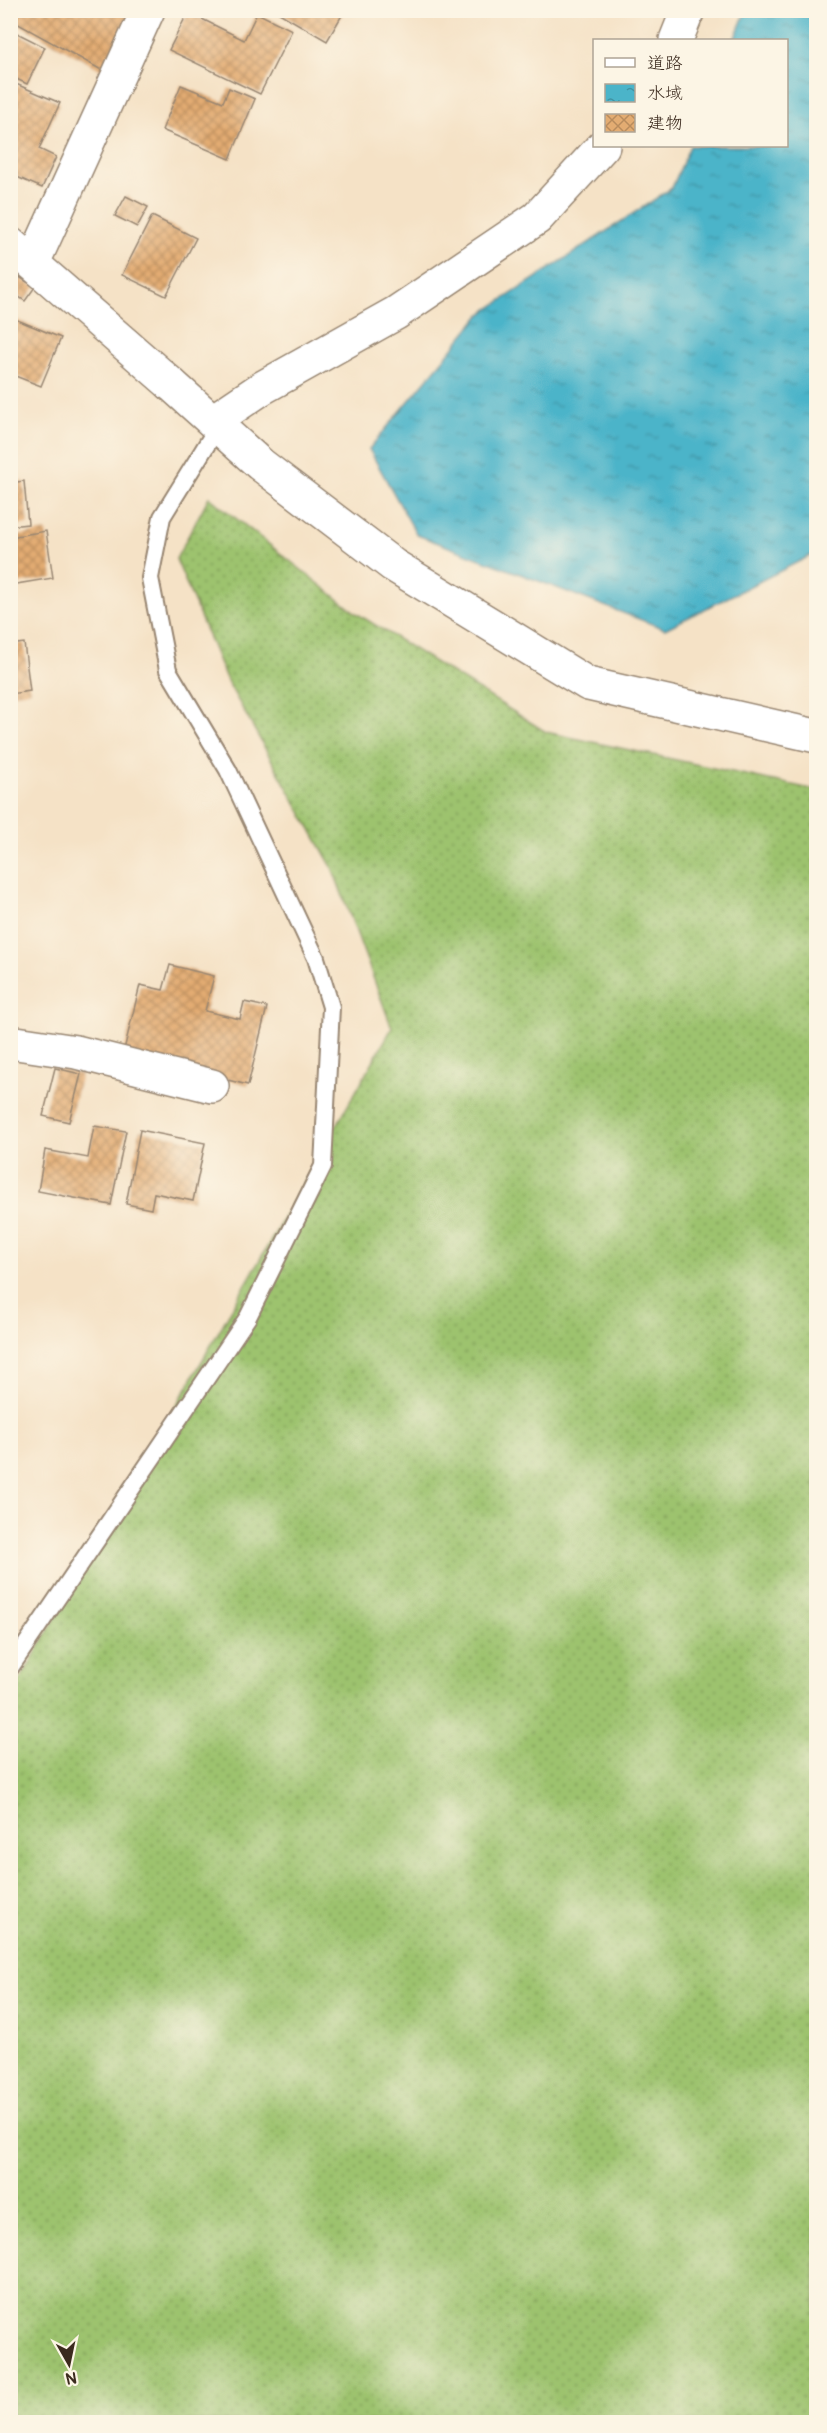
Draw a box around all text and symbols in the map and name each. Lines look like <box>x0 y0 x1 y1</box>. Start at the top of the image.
legend <box>593 39 788 147</box>
text: 道路 <box>647 52 683 75</box>
text: 水域 <box>647 82 683 105</box>
text: 建物 <box>647 112 683 135</box>
north arrow <box>39 2334 99 2394</box>
text: N <box>64 2367 78 2389</box>

